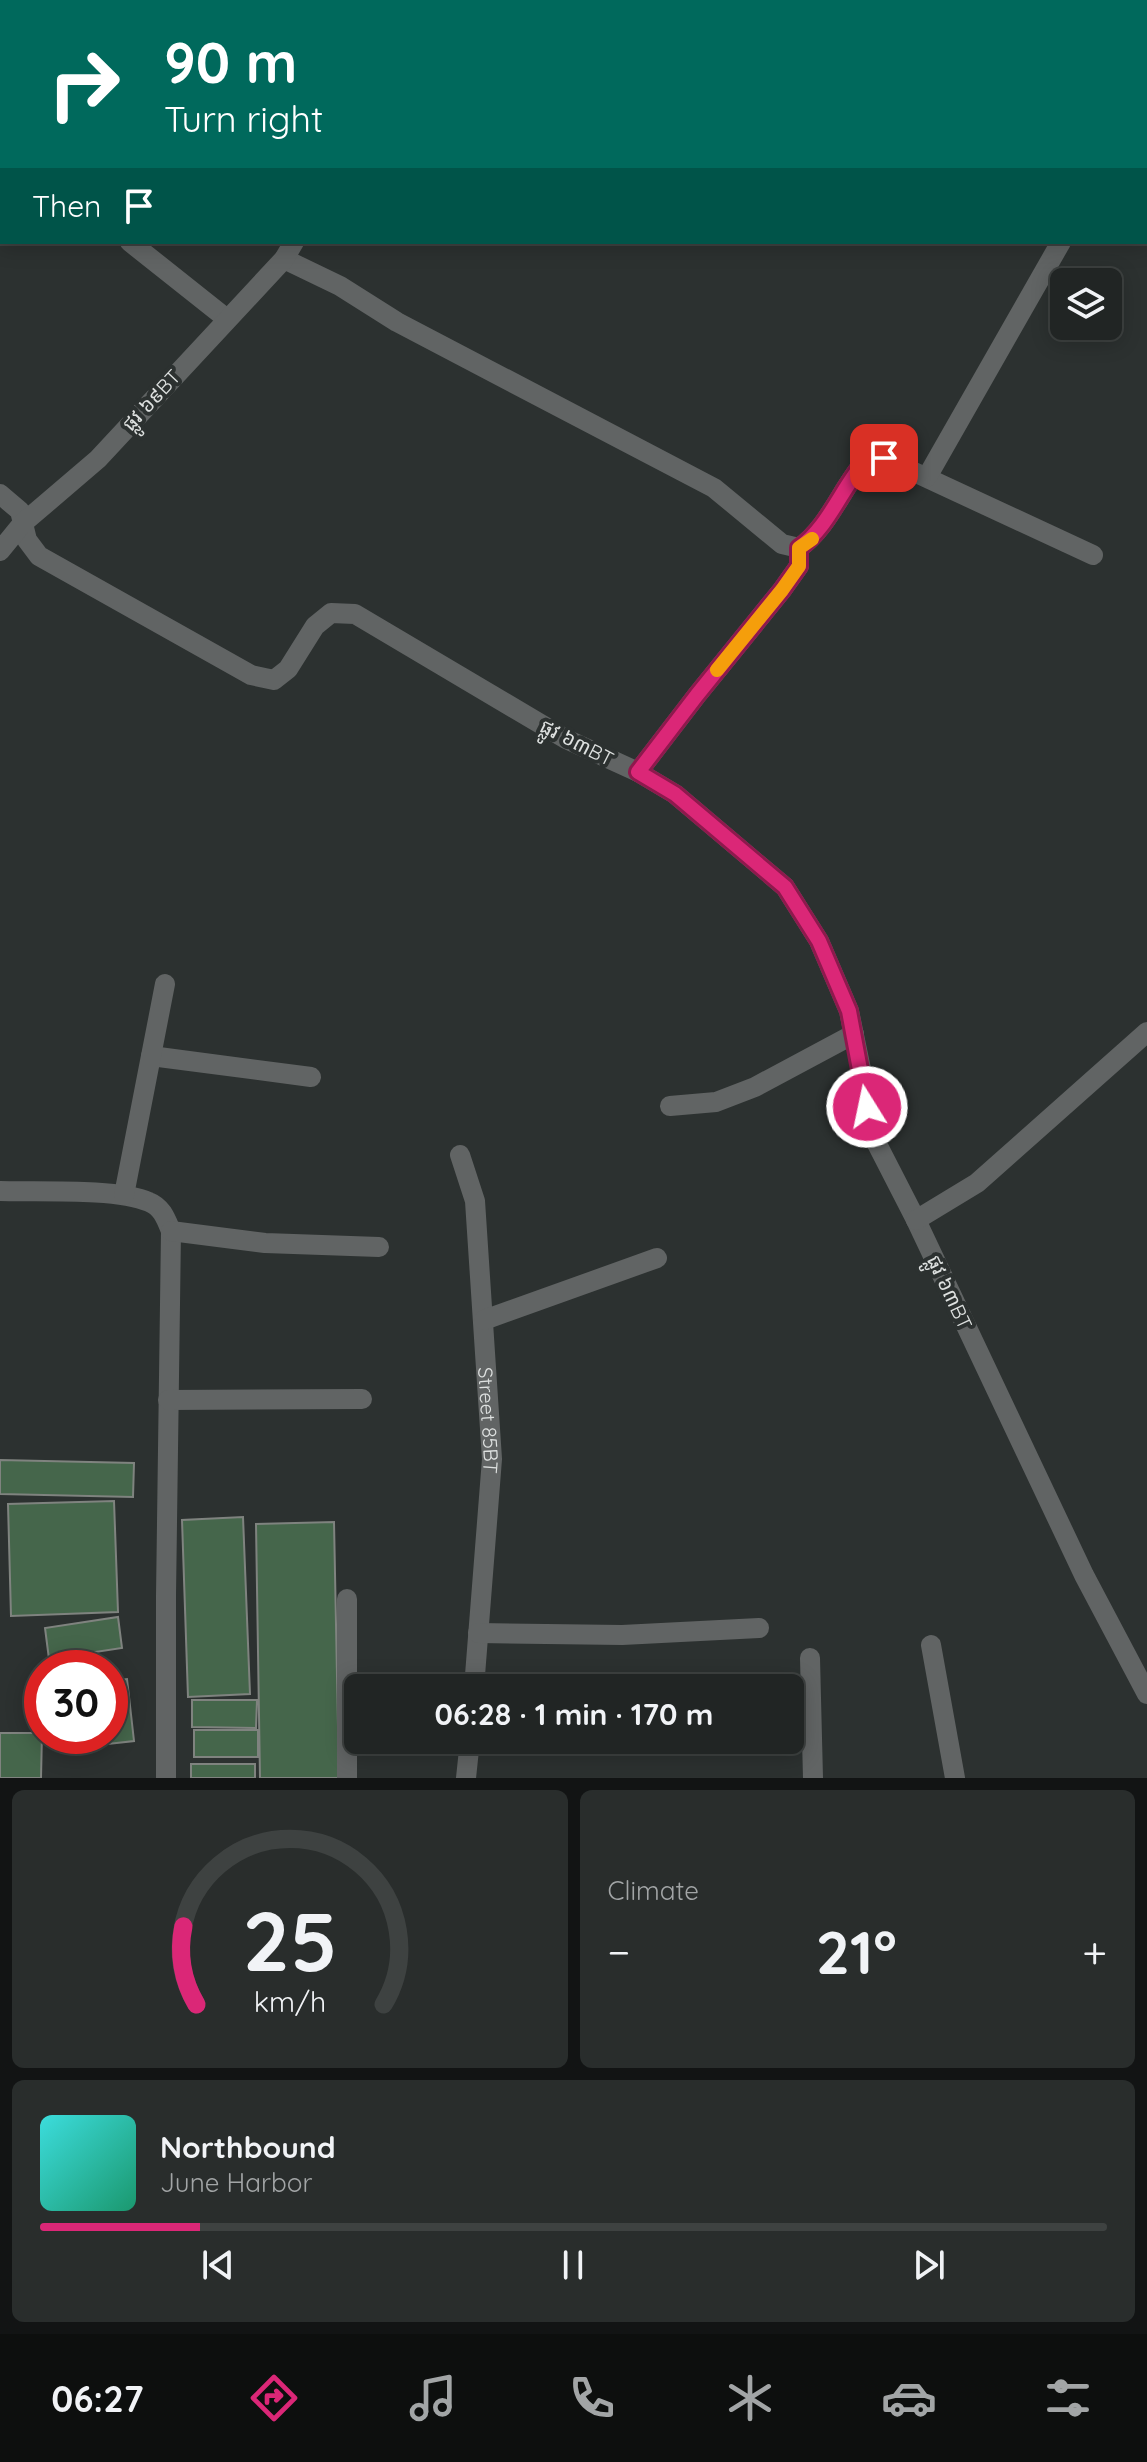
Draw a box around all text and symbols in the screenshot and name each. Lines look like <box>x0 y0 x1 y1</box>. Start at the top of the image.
text: 90 m <box>164 27 298 97</box>
icon: right <box>32 32 136 136</box>
text: Turn right <box>164 96 323 141</box>
icon: arrive <box>117 184 161 228</box>
text: Then <box>32 187 101 225</box>
map controls <box>1050 268 1122 340</box>
button: layers <box>1050 268 1122 340</box>
street label: ផ្លូវ ៦៩BT <box>116 364 191 441</box>
pin <box>850 424 918 492</box>
icon: arrive <box>862 436 906 480</box>
street label: ផ្លូវ ៦៣BT <box>533 713 618 777</box>
position arrow <box>825 1065 909 1149</box>
street label: ផ្លូវ ៦៣BT <box>916 1251 978 1336</box>
street label: Street 85BT <box>473 1366 505 1474</box>
speed limit sign: 30 <box>24 1650 128 1754</box>
text: 06:28 · 1 min · 170 m <box>435 1695 713 1733</box>
text: Climate <box>608 1874 699 1907</box>
text: 25 <box>242 1888 337 1992</box>
text: 21° <box>816 1914 897 1989</box>
text: − <box>608 1924 630 1979</box>
text: + <box>1082 1924 1107 1979</box>
text: km/h <box>253 1983 326 2019</box>
text: Northbound <box>160 2128 336 2166</box>
text: June Harbor <box>160 2166 312 2199</box>
icon: previous <box>196 2243 240 2287</box>
icon: pause <box>551 2243 595 2287</box>
icon: next <box>907 2243 951 2287</box>
icon: directions <box>246 2370 302 2426</box>
icon: music <box>405 2370 461 2426</box>
icon: phone <box>564 2370 620 2426</box>
icon: climate <box>722 2370 778 2426</box>
icon: car <box>881 2370 937 2426</box>
icon: filters <box>1040 2370 1096 2426</box>
text: 06:27 <box>51 2376 143 2421</box>

